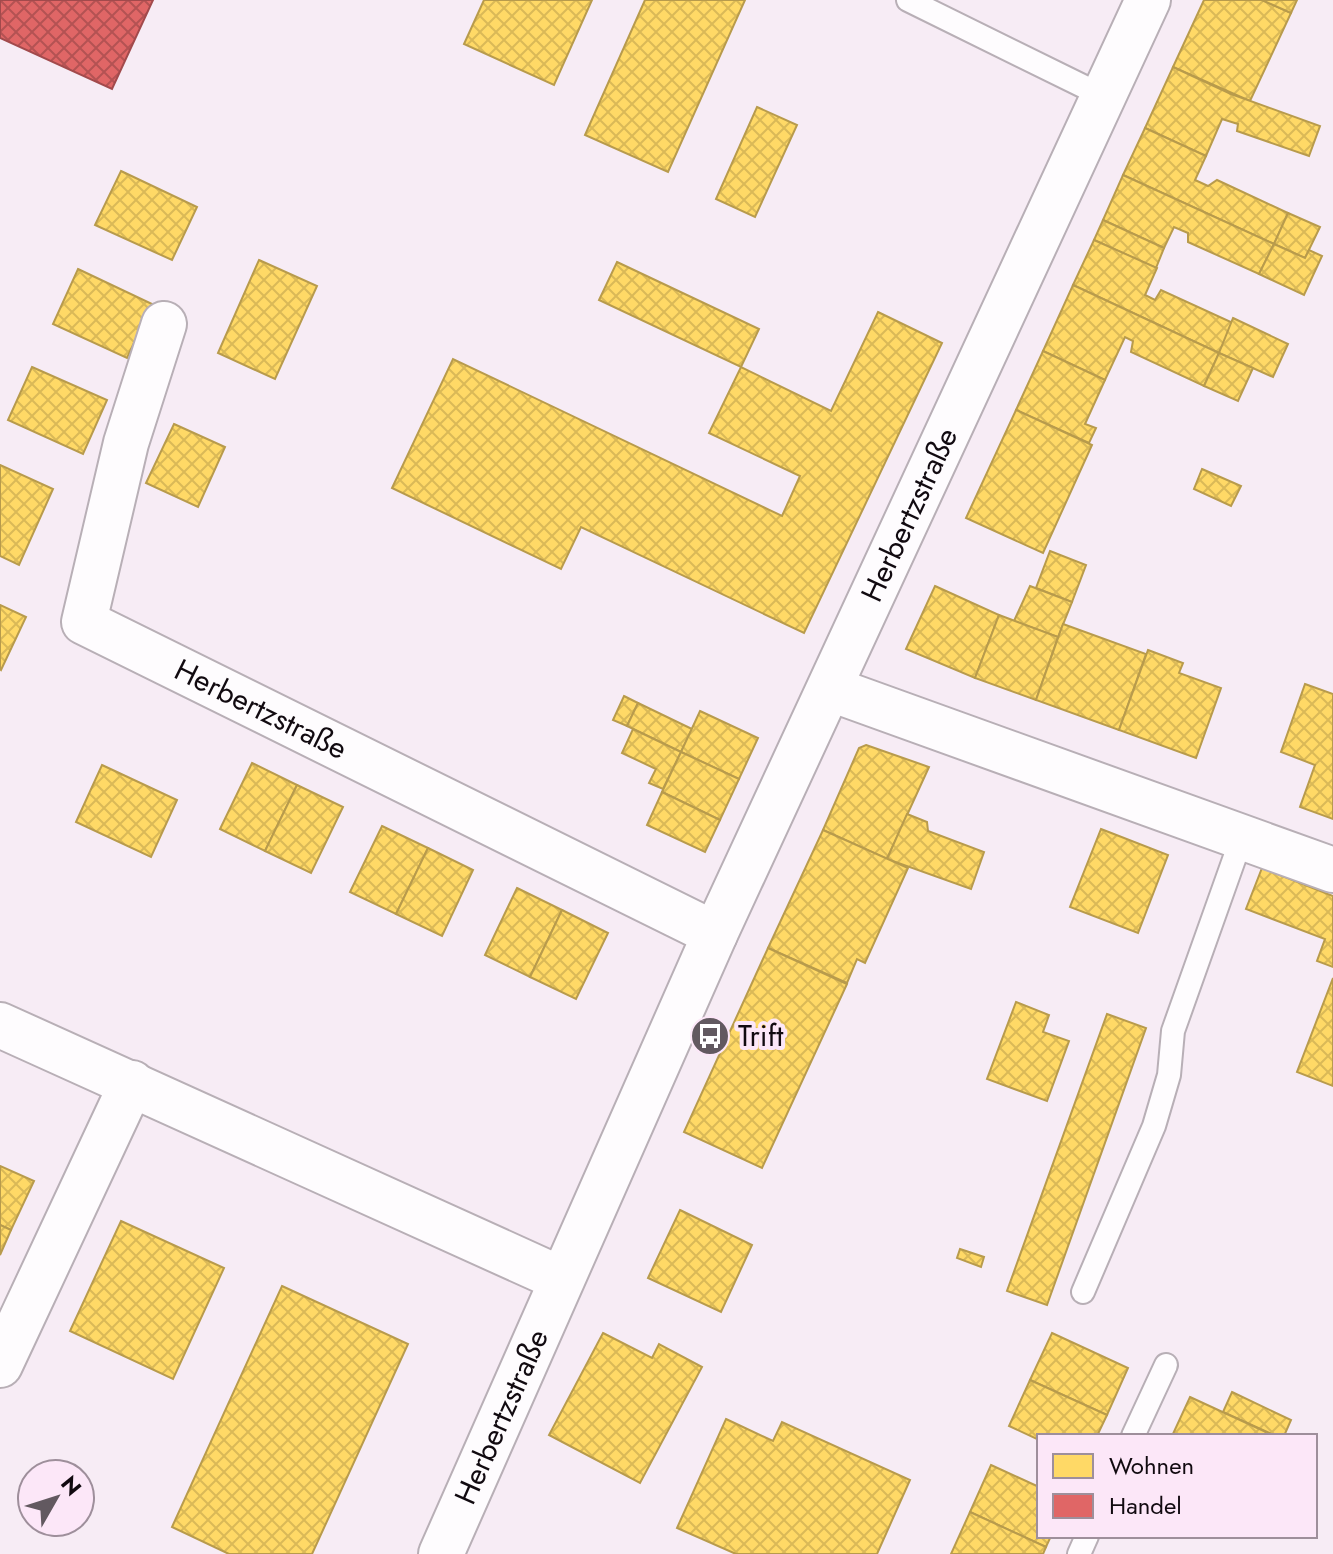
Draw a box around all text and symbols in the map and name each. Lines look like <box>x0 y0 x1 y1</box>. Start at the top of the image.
street label: Herbertzstraße <box>850 420 968 609</box>
street label: Herbertzstraße <box>167 648 355 770</box>
place label: Trift <box>738 1014 784 1057</box>
bus stop icon: Trift <box>689 1015 731 1057</box>
street label: Herbertzstraße <box>444 1322 559 1511</box>
legend <box>1037 1434 1317 1538</box>
text: Wohnen <box>1109 1448 1194 1483</box>
north arrow <box>16 1458 96 1538</box>
text: N <box>54 1469 89 1502</box>
text: Handel <box>1109 1488 1182 1523</box>

